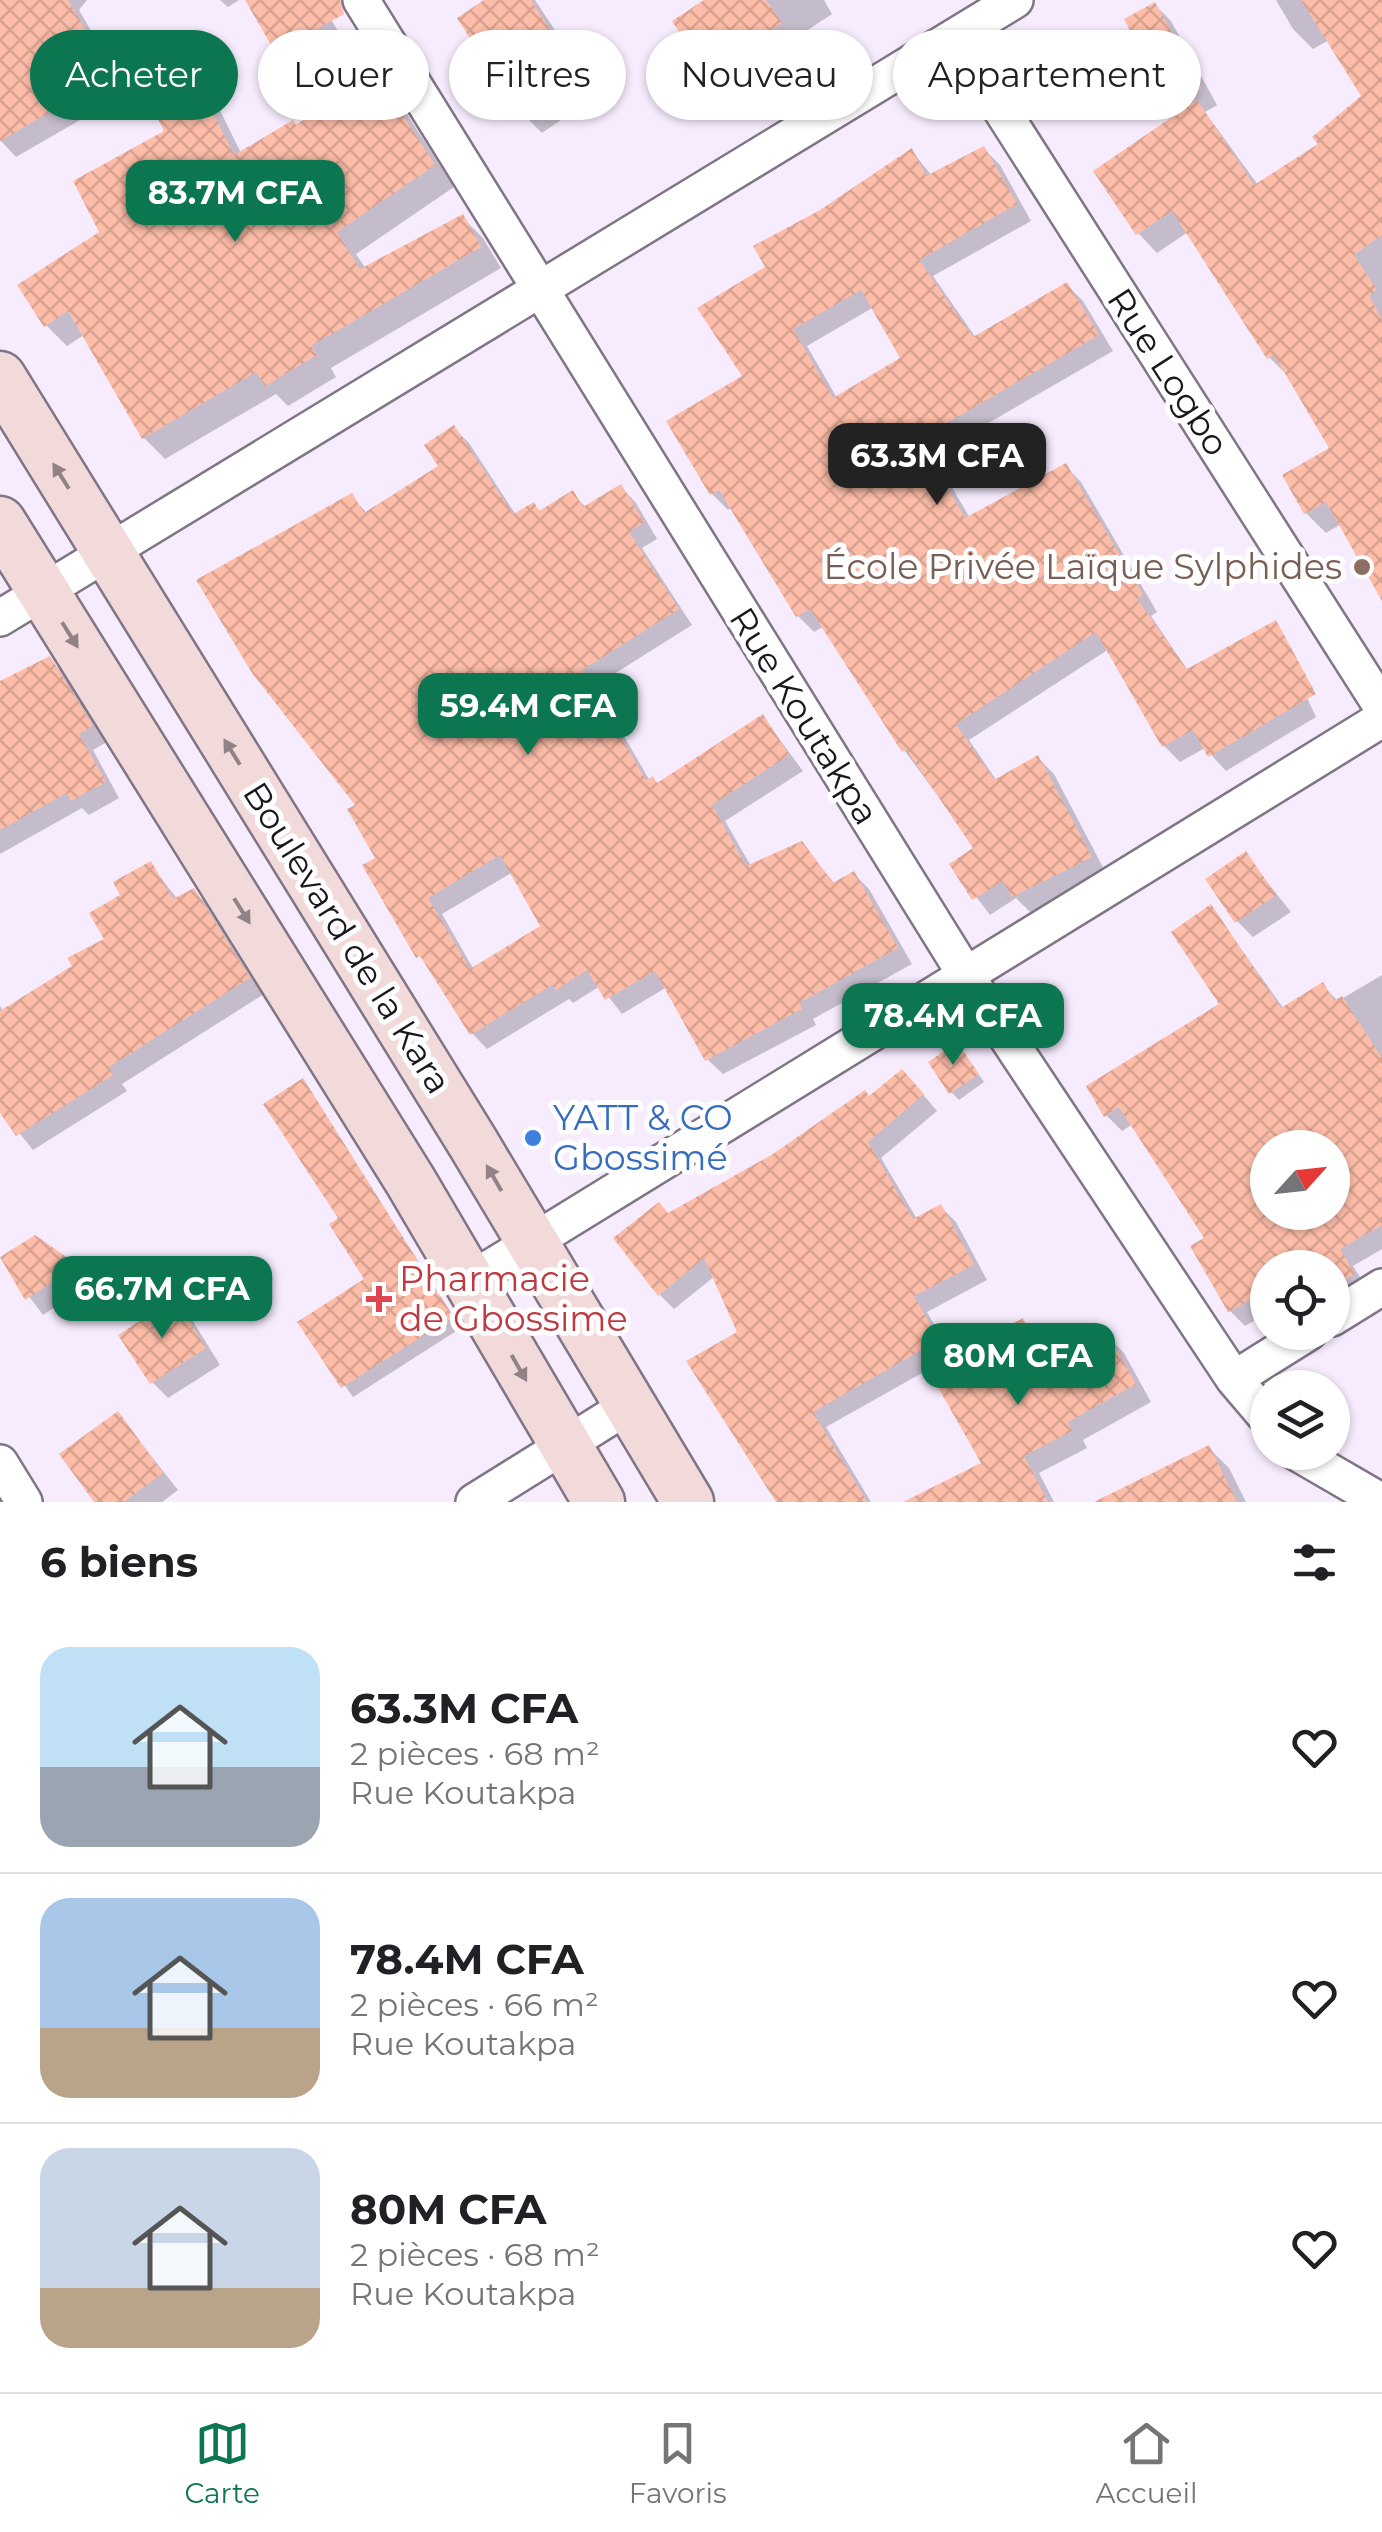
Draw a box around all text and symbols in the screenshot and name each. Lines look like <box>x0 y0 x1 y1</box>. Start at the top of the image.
chip: Acheter <box>30 30 238 120</box>
chip: Louer <box>258 30 429 120</box>
chip: Filtres <box>449 30 626 120</box>
chip: Nouveau <box>646 30 873 120</box>
chip: Appartement <box>893 30 1201 120</box>
pin: 83.7M CFA <box>121 160 349 245</box>
text: 83.7M CFA <box>148 173 322 212</box>
street label: Rue Logbo <box>1098 280 1238 464</box>
pin: 63.3M CFA <box>823 423 1051 508</box>
text: 63.3M CFA <box>850 436 1024 475</box>
one-way arrow <box>53 462 70 490</box>
place label: École Privée Laïque Sylphides <box>823 545 1342 588</box>
marker: École Privée Laïque Sylphides <box>1351 556 1373 578</box>
street label: Rue Koutakpa <box>721 599 888 832</box>
one-way arrow <box>60 621 78 649</box>
pin: 59.4M CFA <box>414 673 642 758</box>
text: 59.4M CFA <box>440 686 616 725</box>
one-way arrow <box>224 738 241 766</box>
street label: Boulevard de la Kara <box>234 774 461 1101</box>
one-way arrow <box>232 897 250 925</box>
pin: 78.4M CFA <box>839 983 1067 1068</box>
text: 78.4M CFA <box>864 996 1042 1035</box>
place label: YATT & CO Gbossimé <box>553 1096 733 1179</box>
marker: YATT & CO Gbossimé <box>522 1127 544 1149</box>
north arrow <box>1250 1130 1350 1230</box>
map controls <box>1250 1130 1350 1470</box>
one-way arrow <box>486 1164 503 1192</box>
button: locate <box>1250 1250 1350 1350</box>
pin: 66.7M CFA <box>48 1256 276 1341</box>
place label: Pharmacie de Gbossime <box>399 1257 628 1340</box>
text: 66.7M CFA <box>74 1269 250 1308</box>
marker: Pharmacie de Gbossime <box>368 1288 390 1310</box>
pin: 80M CFA <box>926 1323 1110 1408</box>
text: 80M CFA <box>943 1336 1093 1375</box>
one-way arrow <box>510 1354 527 1382</box>
button: layers <box>1250 1370 1350 1470</box>
icon: filters <box>1287 1535 1342 1590</box>
text: 6 biens <box>40 1536 198 1588</box>
text: 63.3M CFA <box>350 1682 578 1734</box>
icon: home <box>120 1687 240 1807</box>
icon: heart <box>1287 1720 1342 1775</box>
text: 2 pièces · 68 m² <box>350 1734 600 1773</box>
text: Rue Koutakpa <box>350 1773 577 1812</box>
text: 78.4M CFA <box>350 1933 584 1985</box>
icon: home <box>120 1938 240 2058</box>
icon: heart <box>1287 1971 1342 2026</box>
text: 2 pièces · 66 m² <box>350 1985 599 2024</box>
text: Rue Koutakpa <box>350 2024 577 2063</box>
text: 80M CFA <box>350 2183 546 2235</box>
icon: home <box>120 2188 240 2308</box>
icon: heart <box>1287 2221 1342 2276</box>
text: 2 pièces · 68 m² <box>350 2235 600 2274</box>
text: Rue Koutakpa <box>350 2274 577 2313</box>
tab: Carte <box>184 2416 260 2510</box>
tab: Favoris <box>629 2416 727 2510</box>
tab: Accueil <box>1096 2416 1198 2510</box>

